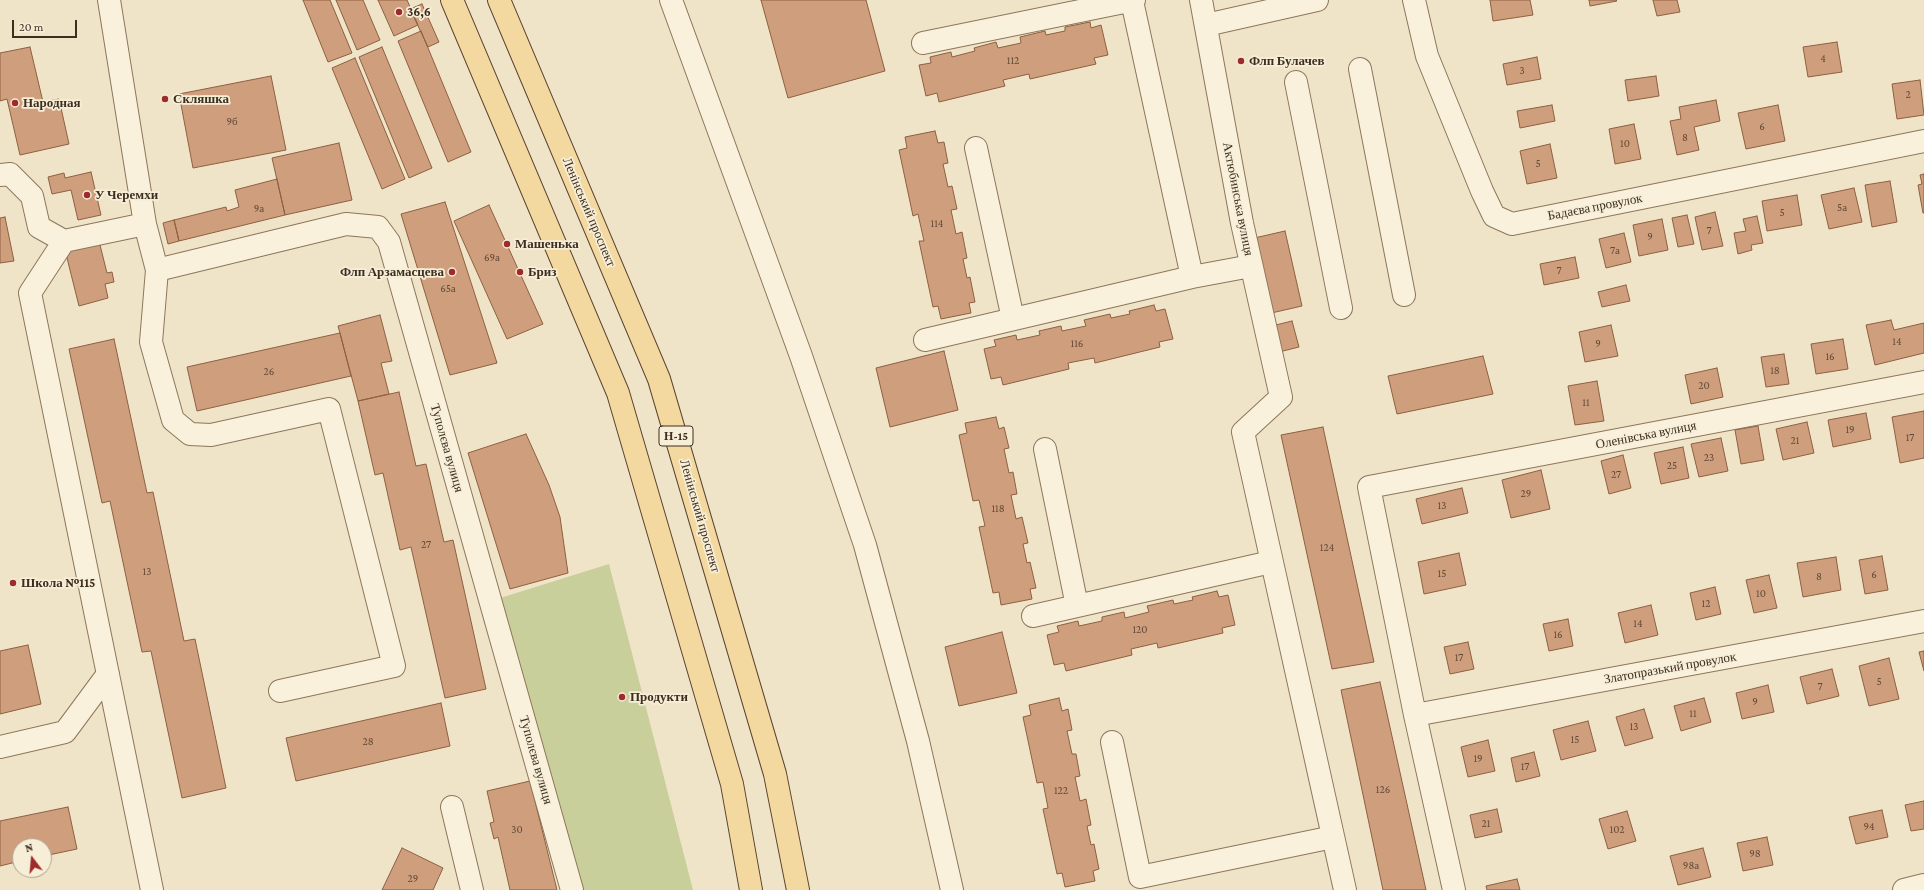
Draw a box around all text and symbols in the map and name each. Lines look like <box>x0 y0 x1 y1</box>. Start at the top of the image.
place label: 36,6 <box>407 4 431 20</box>
marker: 36,6 <box>394 7 404 17</box>
scale bar <box>14 12 79 38</box>
text: 20 m <box>19 20 43 34</box>
house number: 4 <box>1820 52 1826 66</box>
place label: Флп Булачев <box>1249 53 1325 69</box>
house number: 112 <box>1007 54 1019 68</box>
marker: Флп Булачев <box>1236 56 1246 66</box>
house number: 3 <box>1519 64 1525 78</box>
house number: 2 <box>1905 88 1911 102</box>
place label: Скляшка <box>173 91 229 107</box>
marker: Скляшка <box>160 94 170 104</box>
place label: Народная <box>23 95 81 111</box>
marker: Народная <box>10 98 20 108</box>
house number: 9б <box>226 115 238 129</box>
house number: 6 <box>1759 120 1765 134</box>
house number: 8 <box>1682 131 1688 145</box>
house number: 10 <box>1620 137 1630 151</box>
street label: Актюбинська вулиця <box>1219 141 1257 257</box>
street label: Ленінський проспект <box>559 155 619 269</box>
house number: 5 <box>1535 157 1541 171</box>
place label: У Черемхи <box>95 187 158 203</box>
marker: У Черемхи <box>82 190 92 200</box>
street label: Бадаєва провулок <box>1546 190 1644 224</box>
house number: 5а <box>1837 201 1847 215</box>
house number: 9а <box>254 202 264 216</box>
house number: 5 <box>1779 206 1785 220</box>
house number: 114 <box>931 217 943 231</box>
house number: 7 <box>1706 224 1712 238</box>
house number: 9 <box>1647 230 1653 244</box>
place label: Машенька <box>515 236 579 252</box>
marker: Машенька <box>502 239 512 249</box>
house number: 7а <box>1610 244 1620 258</box>
house number: 69а <box>484 251 500 265</box>
place label: Флп Арзамасцева <box>340 264 444 280</box>
place label: Бриз <box>528 264 557 280</box>
house number: 7 <box>1556 264 1562 278</box>
marker: Флп Арзамасцева <box>447 267 457 277</box>
marker: Бриз <box>515 267 525 277</box>
house number: 65а <box>440 282 456 296</box>
house number: 14 <box>1892 335 1902 349</box>
house number: 116 <box>1071 337 1083 351</box>
house number: 9 <box>1595 337 1601 351</box>
house number: 16 <box>1825 350 1835 364</box>
house number: 18 <box>1770 364 1780 378</box>
house number: 26 <box>264 365 274 379</box>
house number: 20 <box>1698 379 1710 393</box>
house number: 11 <box>1582 396 1590 410</box>
street label: Туполєва вулиця <box>427 402 467 494</box>
street label: Оленівська вулиця <box>1594 418 1698 452</box>
house number: 19 <box>1845 423 1855 437</box>
road number: Н-15 <box>659 426 693 446</box>
house number: 17 <box>1906 431 1914 445</box>
house number: 21 <box>1791 434 1799 448</box>
house number: 23 <box>1704 451 1714 465</box>
street label: Ленінський проспект <box>676 458 724 574</box>
house number: 25 <box>1667 459 1677 473</box>
house number: 27 <box>1611 468 1621 482</box>
house number: 29 <box>1521 487 1531 501</box>
house number: 13 <box>1438 499 1446 513</box>
house number: 118 <box>991 502 1005 516</box>
house number: 27 <box>421 538 431 552</box>
house number: 124 <box>1320 541 1334 555</box>
house number: 13 <box>143 565 151 579</box>
house number: 15 <box>1438 567 1446 581</box>
house number: 6 <box>1871 568 1877 582</box>
house number: 8 <box>1816 570 1822 584</box>
place label: Школа №115 <box>21 575 95 591</box>
marker: Школа №115 <box>8 578 18 588</box>
house number: 10 <box>1756 587 1766 601</box>
house number: 12 <box>1702 597 1710 611</box>
house number: 14 <box>1633 617 1643 631</box>
house number: 120 <box>1132 623 1148 637</box>
house number: 16 <box>1553 628 1563 642</box>
street label: Златопразький провулок <box>1603 649 1737 687</box>
house number: 17 <box>1455 651 1463 665</box>
house number: 5 <box>1876 675 1882 689</box>
house number: 7 <box>1817 680 1823 694</box>
place label: Продукти <box>630 689 688 705</box>
marker: Продукти <box>617 692 627 702</box>
house number: 9 <box>1752 695 1758 709</box>
house number: 11 <box>1689 707 1697 721</box>
street label: Туполєва вулиця <box>516 714 556 806</box>
house number: 13 <box>1630 720 1638 734</box>
house number: 15 <box>1571 733 1579 747</box>
house number: 28 <box>362 735 374 749</box>
house number: 19 <box>1473 752 1483 766</box>
house number: 17 <box>1521 760 1529 774</box>
house number: 126 <box>1376 783 1390 797</box>
house number: 122 <box>1054 784 1068 798</box>
house number: 21 <box>1482 817 1490 831</box>
house number: 94 <box>1863 820 1875 834</box>
house number: 30 <box>511 823 523 837</box>
house number: 102 <box>1609 823 1625 837</box>
north arrow <box>12 838 52 878</box>
text: N <box>24 841 34 854</box>
house number: 98 <box>1749 847 1761 861</box>
house number: 98а <box>1683 859 1699 873</box>
house number: 29 <box>408 872 418 886</box>

